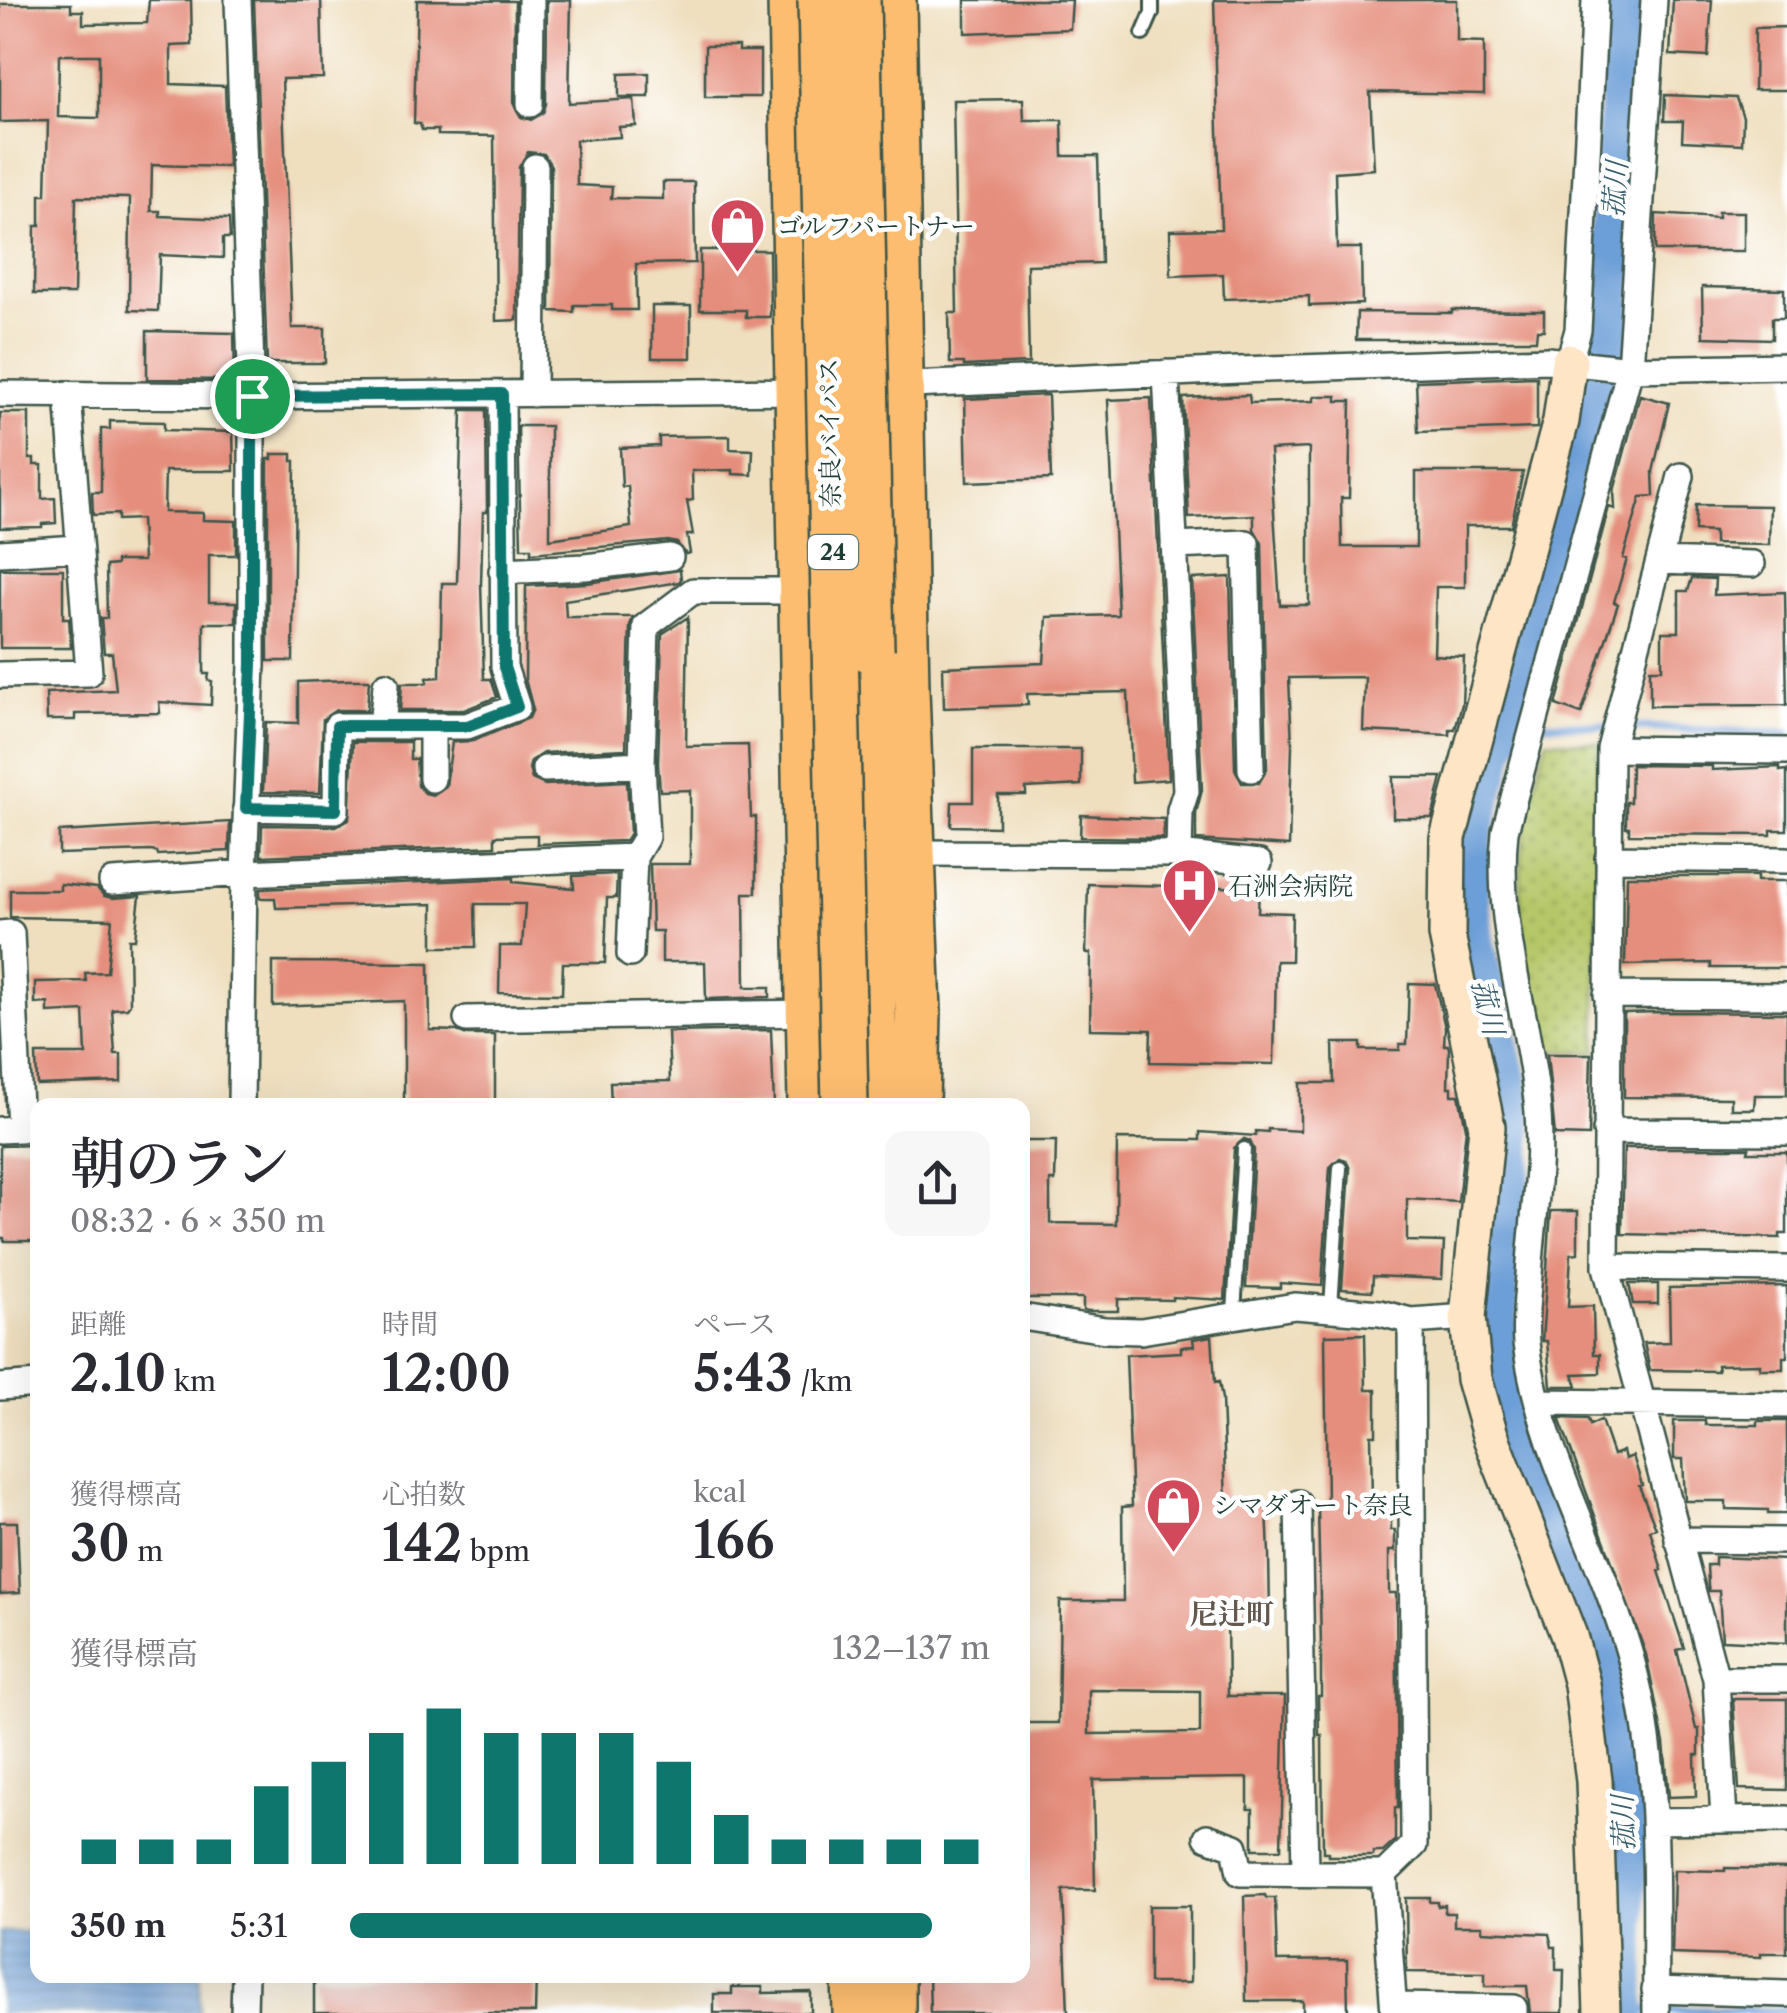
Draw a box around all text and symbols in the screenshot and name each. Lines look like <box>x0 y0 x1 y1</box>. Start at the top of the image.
water label: 菰川 <box>1596 157 1634 218</box>
shop icon: ゴルフパートナー <box>708 196 768 275</box>
place label: ゴルフパートナー <box>777 211 975 242</box>
pin <box>210 354 295 439</box>
street label: 奈良バイパス <box>813 358 847 508</box>
icon: arrive <box>225 369 280 424</box>
road number: 24 <box>808 535 858 569</box>
hospital icon: 石洲会病院 <box>1159 856 1219 935</box>
place label: 石洲会病院 <box>1228 871 1353 902</box>
water label: 菰川 <box>1465 976 1512 1041</box>
text: 朝のラン <box>70 1130 290 1197</box>
button: share <box>885 1131 990 1236</box>
text: 08:32 · 6 × 350 m <box>70 1201 325 1240</box>
text: 距離 <box>70 1307 126 1341</box>
text: 時間 <box>382 1307 438 1341</box>
text: ペース <box>693 1307 776 1341</box>
text: 2.10 <box>70 1342 166 1404</box>
text: 12:00 <box>382 1342 511 1404</box>
text: 5:43 <box>693 1342 793 1404</box>
text: km <box>166 1364 216 1398</box>
text: /km <box>793 1364 853 1398</box>
text: kcal <box>693 1475 746 1509</box>
shop icon: シマダオート奈良 <box>1144 1475 1204 1554</box>
text: 獲得標高 <box>70 1477 182 1511</box>
text: 心拍数 <box>382 1477 466 1511</box>
place label: シマダオート奈良 <box>1213 1490 1413 1521</box>
text: 166 <box>693 1509 775 1571</box>
text: 30 <box>70 1512 130 1574</box>
text: 142 <box>382 1512 462 1574</box>
text: m <box>130 1534 163 1568</box>
text: bpm <box>462 1534 530 1568</box>
district label: 尼辻町 <box>1190 1597 1274 1631</box>
text: 132–137 m <box>832 1628 990 1667</box>
text: 獲得標高 <box>70 1634 198 1673</box>
water label: 菰川 <box>1605 1791 1641 1852</box>
text: 350 m <box>70 1906 166 1945</box>
text: 5:31 <box>230 1906 287 1945</box>

